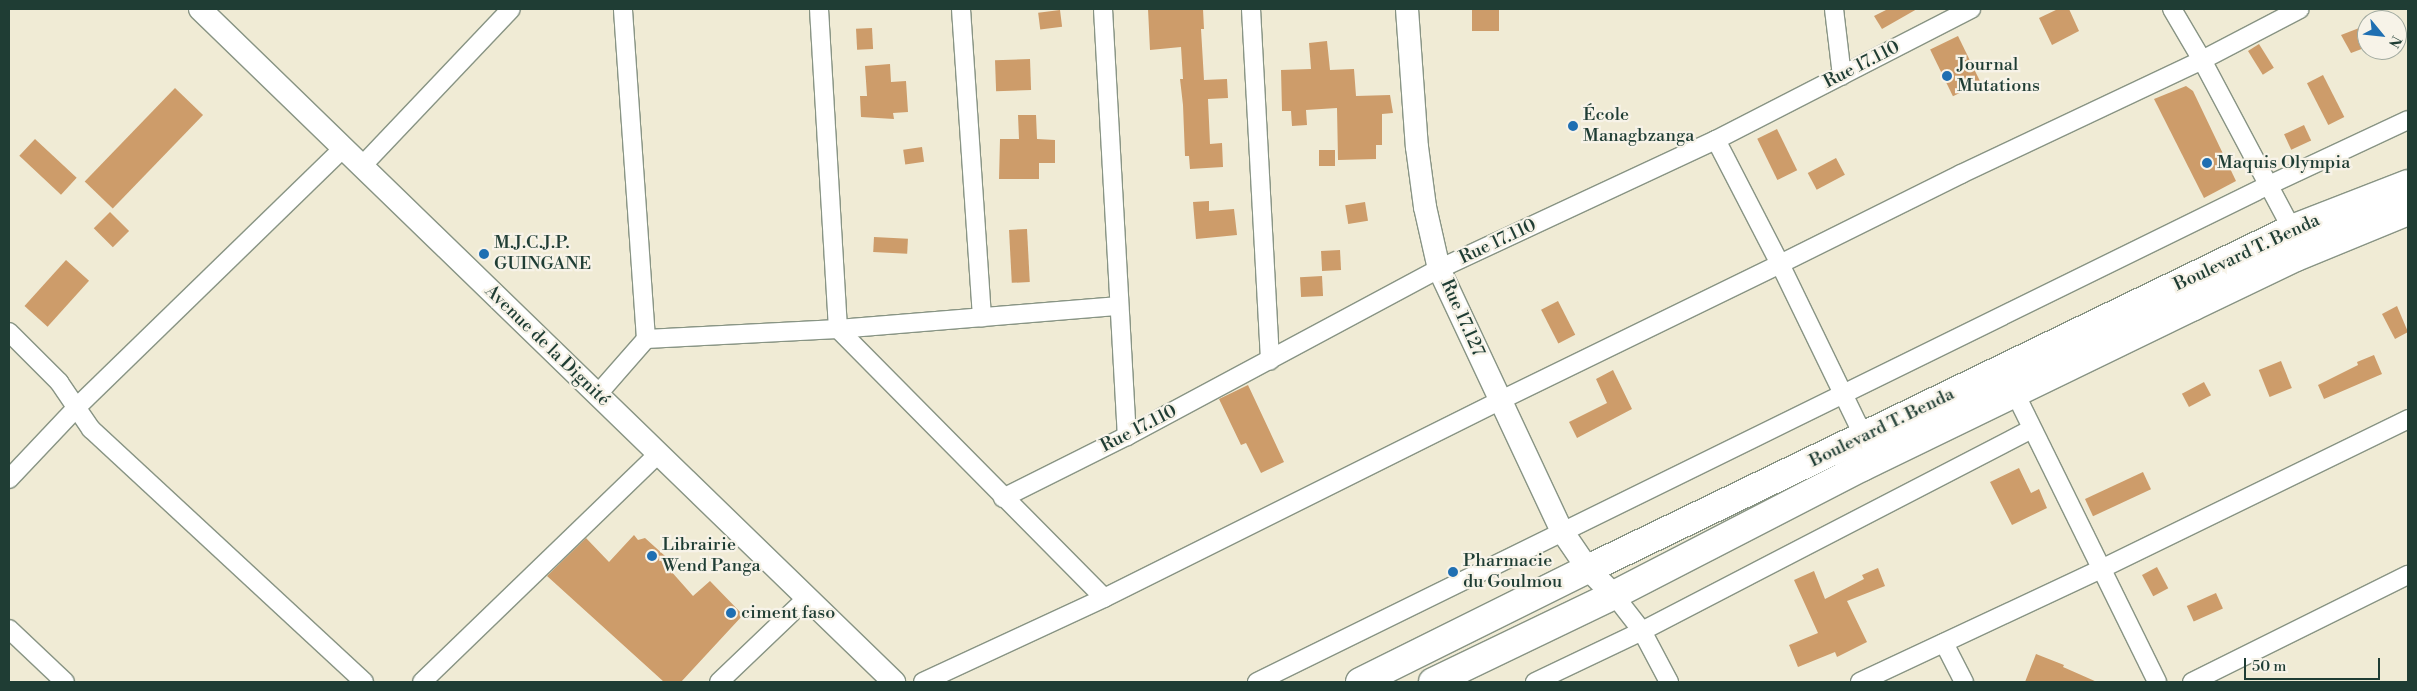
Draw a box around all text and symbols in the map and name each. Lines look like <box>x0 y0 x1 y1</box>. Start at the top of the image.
north arrow <box>2357 10 2407 60</box>
text: N <box>2384 32 2405 51</box>
street label: Rue 17.110 <box>1820 37 1904 93</box>
place label: Journal Mutations <box>1957 55 2040 98</box>
marker: Journal Mutations <box>1941 70 1953 82</box>
place label: École Managbzanga <box>1583 105 1694 148</box>
marker: École Managbzanga <box>1567 120 1579 132</box>
place label: Maquis Olympia <box>2217 152 2350 174</box>
marker: Maquis Olympia <box>2201 157 2213 169</box>
street label: Boulevard T. Benda <box>2171 210 2323 296</box>
street label: Rue 17.110 <box>1456 215 1540 269</box>
place label: M.J.C.J.P. GUINGANE <box>494 233 591 276</box>
marker: M.J.C.J.P. GUINGANE <box>478 248 490 260</box>
street label: Rue 17.127 <box>1435 276 1489 360</box>
street label: Avenue de la Dignité <box>480 281 614 411</box>
street label: Boulevard T. Benda <box>1806 384 1958 472</box>
street label: Rue 17.110 <box>1097 401 1181 457</box>
place label: Librairie Wend Panga <box>662 535 761 578</box>
marker: Librairie Wend Panga <box>646 550 658 562</box>
place label: Pharmacie du Goulmou <box>1463 551 1562 594</box>
marker: Pharmacie du Goulmou <box>1447 566 1459 578</box>
place label: ciment faso <box>741 602 835 624</box>
marker: ciment faso <box>725 607 737 619</box>
scale bar <box>2247 648 2383 680</box>
text: 50 m <box>2252 657 2286 676</box>

